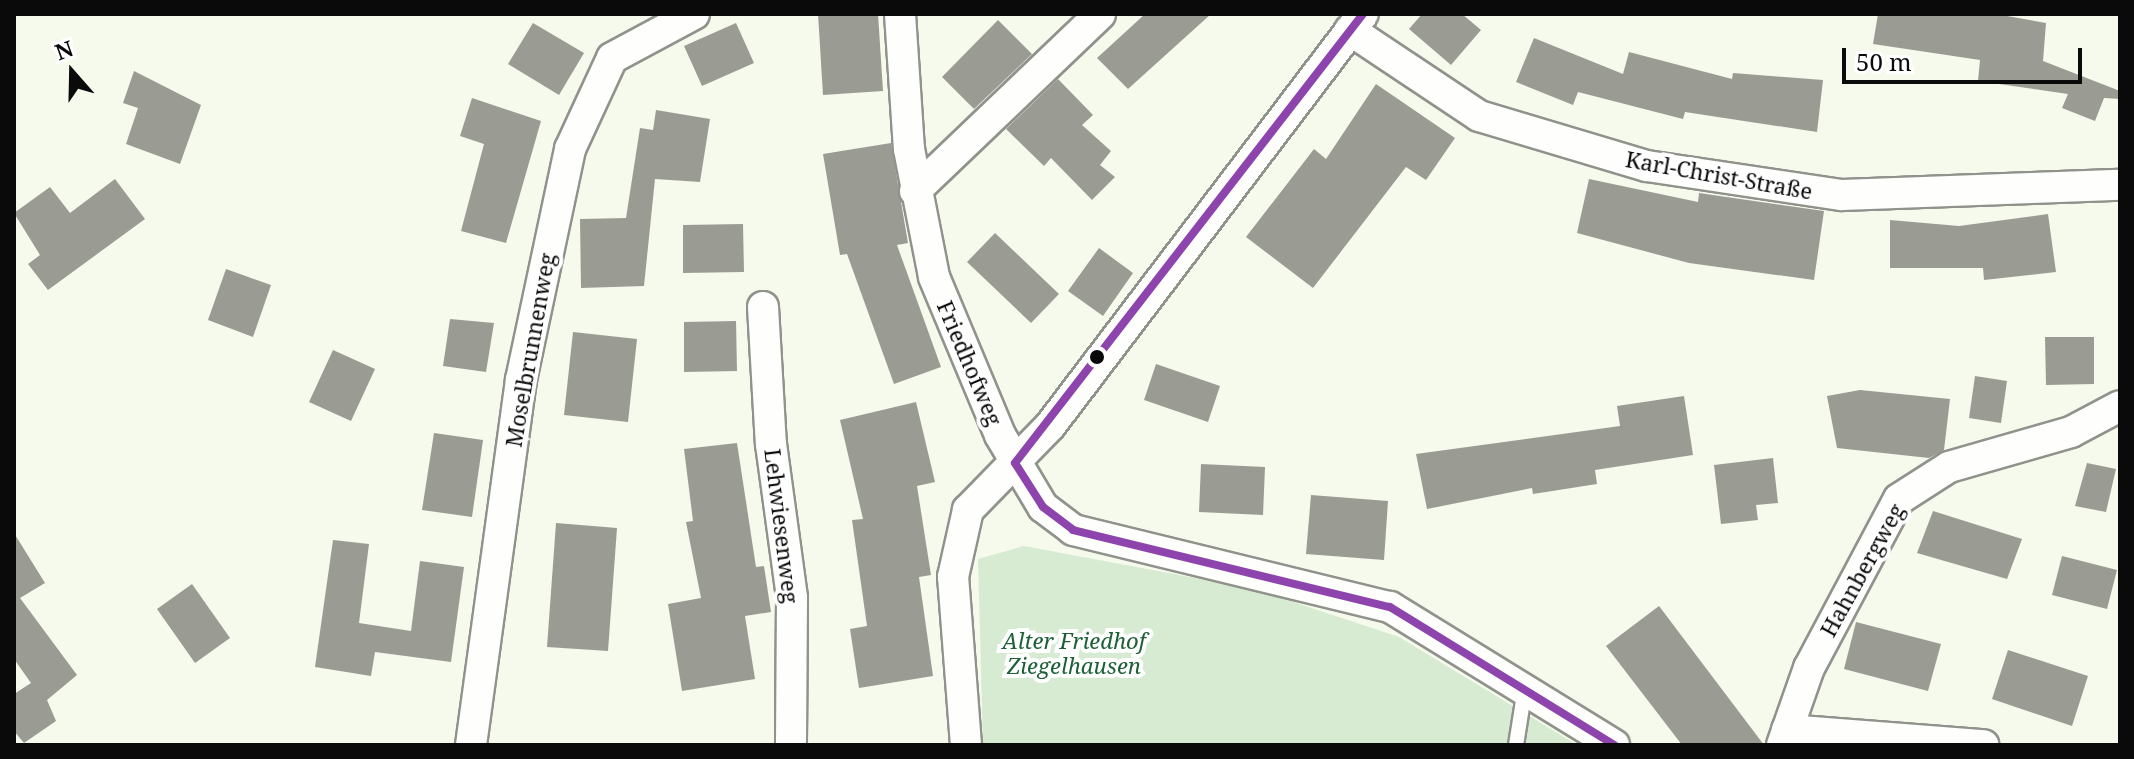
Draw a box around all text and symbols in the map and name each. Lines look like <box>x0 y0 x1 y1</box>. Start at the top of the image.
north arrow <box>32 32 112 112</box>
text: N <box>51 32 77 67</box>
scale bar <box>1846 32 2086 82</box>
text: 50 m <box>1856 45 1912 78</box>
street label: Karl-Christ-Straße <box>1624 146 1814 204</box>
street label: Moselbrunnenweg <box>500 251 560 449</box>
street label: Friedhofweg <box>932 297 1008 429</box>
unlabelled marker <box>1089 349 1105 365</box>
street label: Lehwiesenweg <box>759 447 805 605</box>
street label: Hahnbergweg <box>1815 499 1909 641</box>
park label: Alter Friedhof Ziegelhausen <box>1002 627 1146 678</box>

